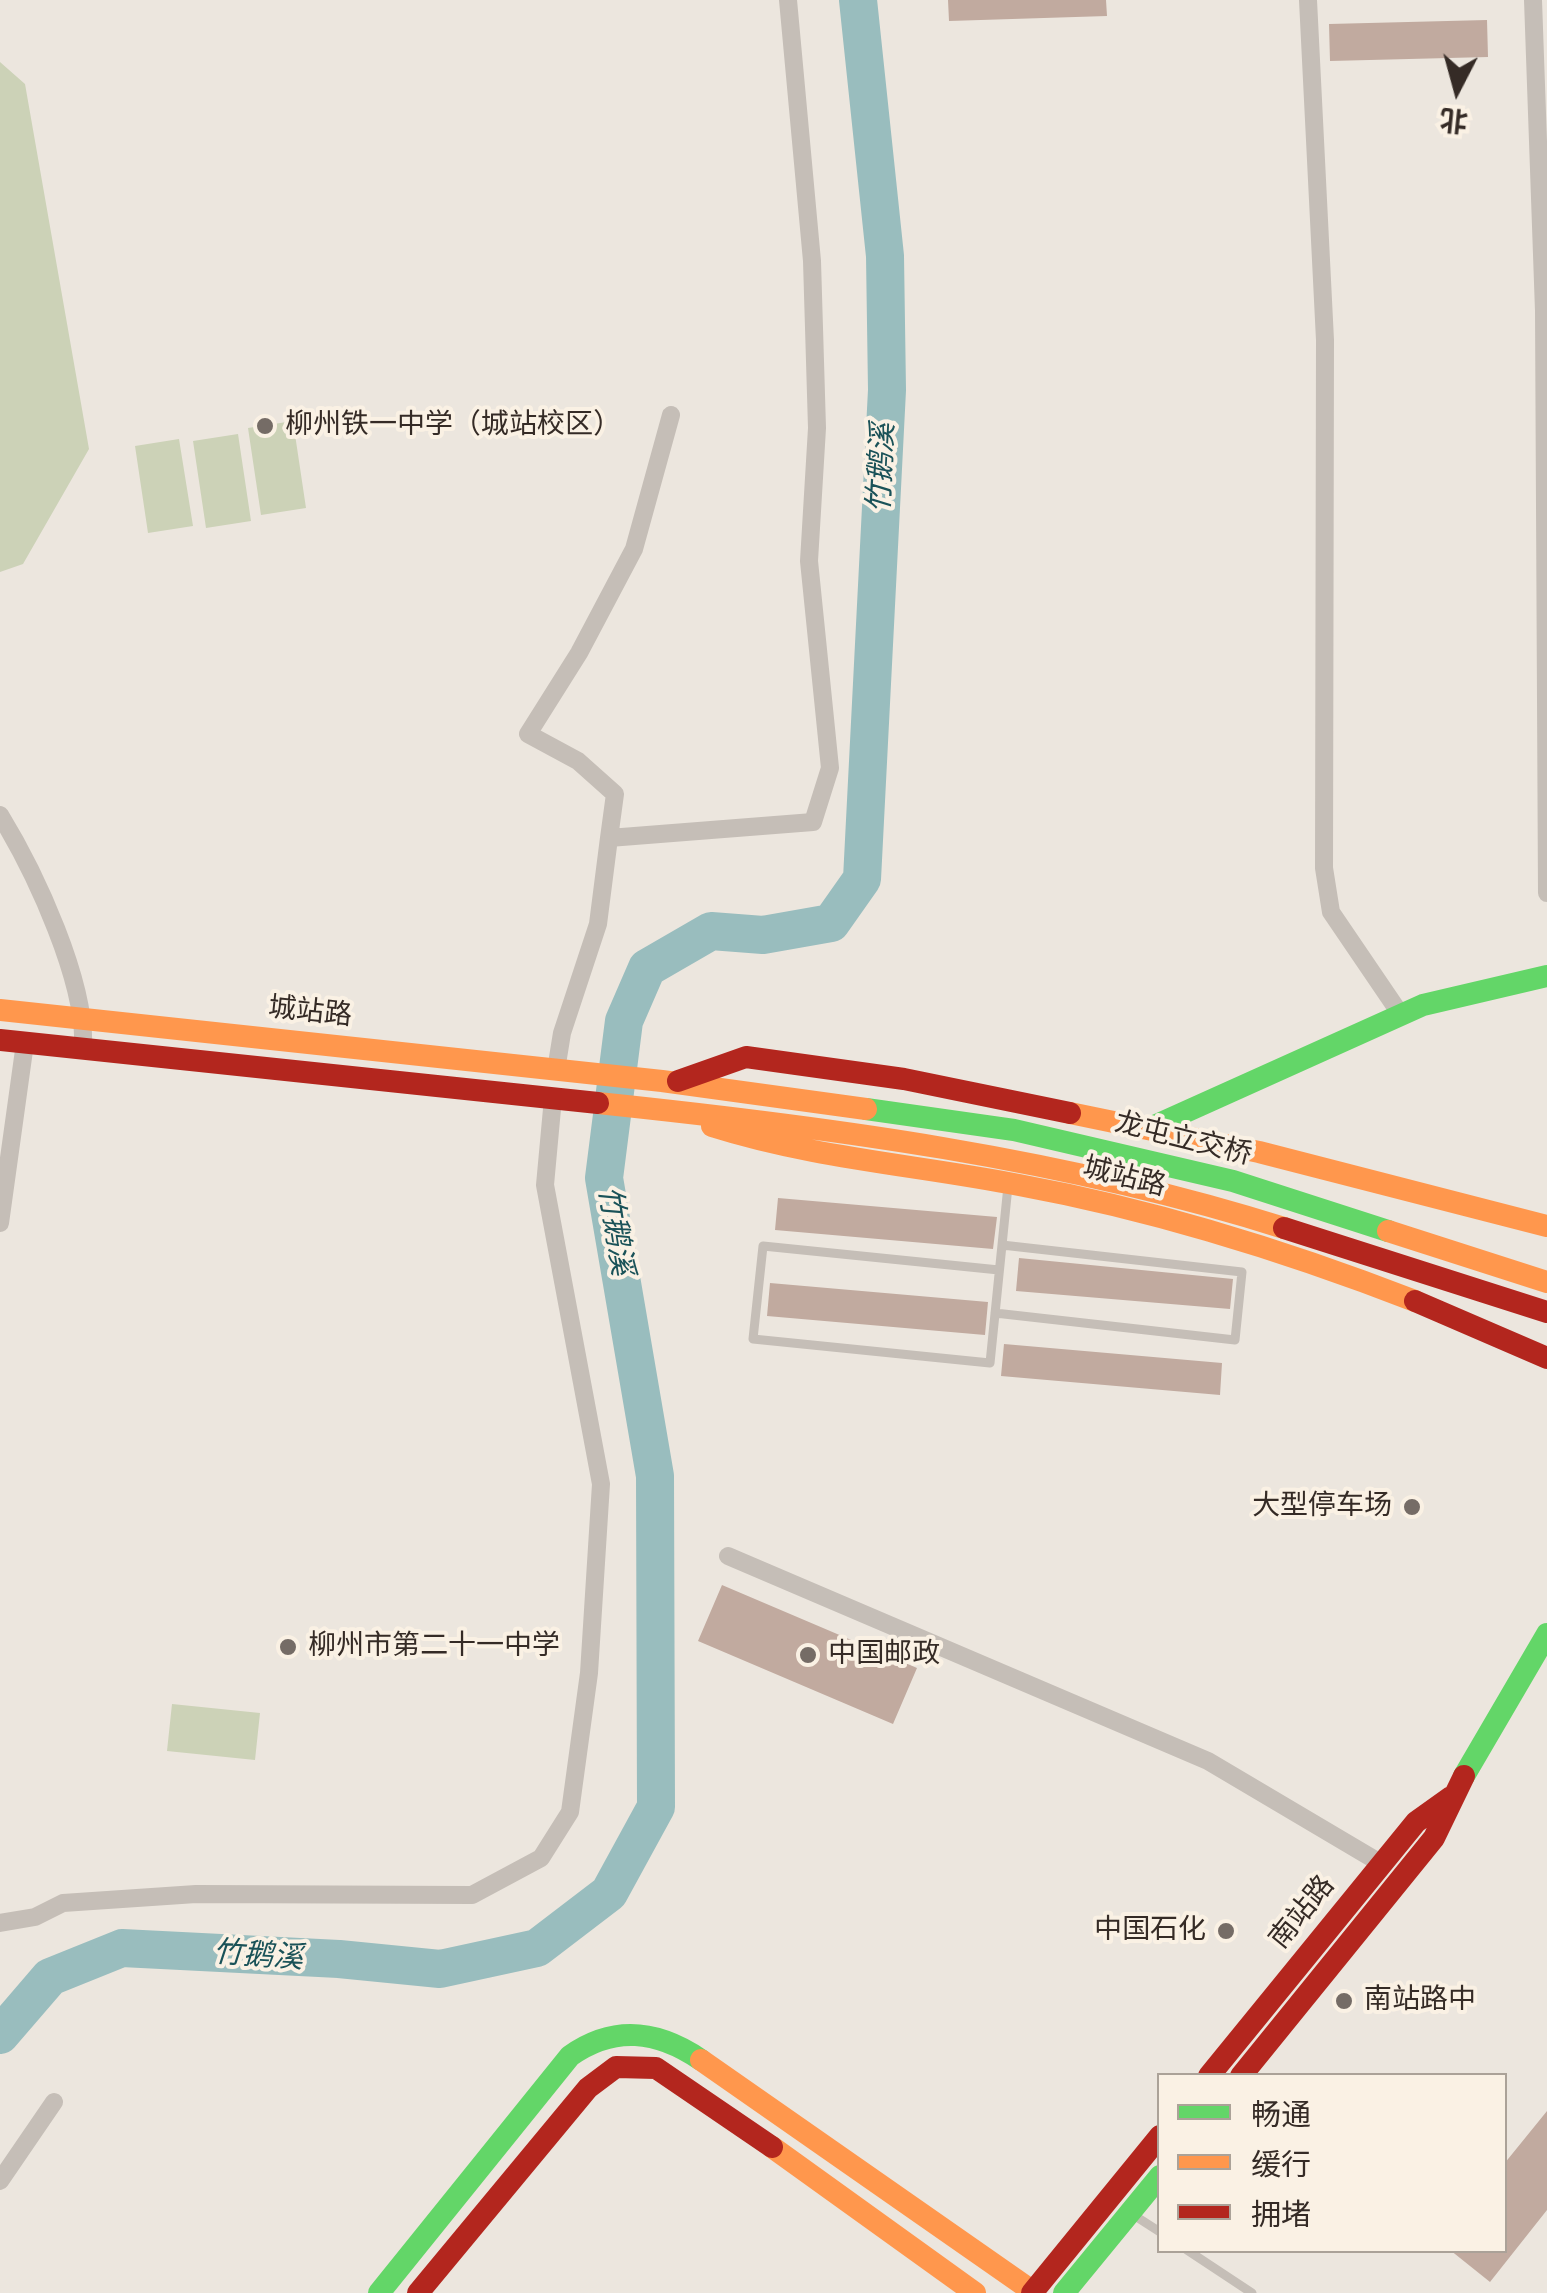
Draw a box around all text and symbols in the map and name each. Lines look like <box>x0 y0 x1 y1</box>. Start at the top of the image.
north arrow <box>1407 40 1507 140</box>
text: 北 <box>1438 102 1469 138</box>
place label: 柳州铁一中学（城站校区） <box>285 409 621 443</box>
marker: 柳州铁一中学（城站校区） <box>254 415 276 437</box>
water label: 竹鹅溪 <box>863 422 903 514</box>
street label: 城站路 <box>266 992 354 1034</box>
street label: 龙屯立交桥 <box>1111 1107 1255 1173</box>
street label: 城站路 <box>1079 1152 1169 1204</box>
water label: 竹鹅溪 <box>589 1184 639 1278</box>
place label: 大型停车场 <box>1252 1490 1392 1524</box>
marker: 大型停车场 <box>1401 1496 1423 1518</box>
place label: 柳州市第二十一中学 <box>308 1630 560 1664</box>
marker: 柳州市第二十一中学 <box>277 1636 299 1658</box>
place label: 中国邮政 <box>828 1638 940 1672</box>
marker: 中国邮政 <box>797 1644 819 1666</box>
street label: 南站路 <box>1264 1870 1342 1956</box>
place label: 中国石化 <box>1094 1914 1206 1948</box>
marker: 中国石化 <box>1215 1920 1237 1942</box>
water label: 竹鹅溪 <box>212 1936 304 1978</box>
place label: 南站路中 <box>1364 1984 1476 2018</box>
marker: 南站路中 <box>1333 1990 1355 2012</box>
legend <box>1157 2073 1507 2253</box>
text: 畅通 <box>1251 2097 1311 2132</box>
text: 缓行 <box>1251 2147 1311 2182</box>
text: 拥堵 <box>1251 2197 1311 2232</box>

